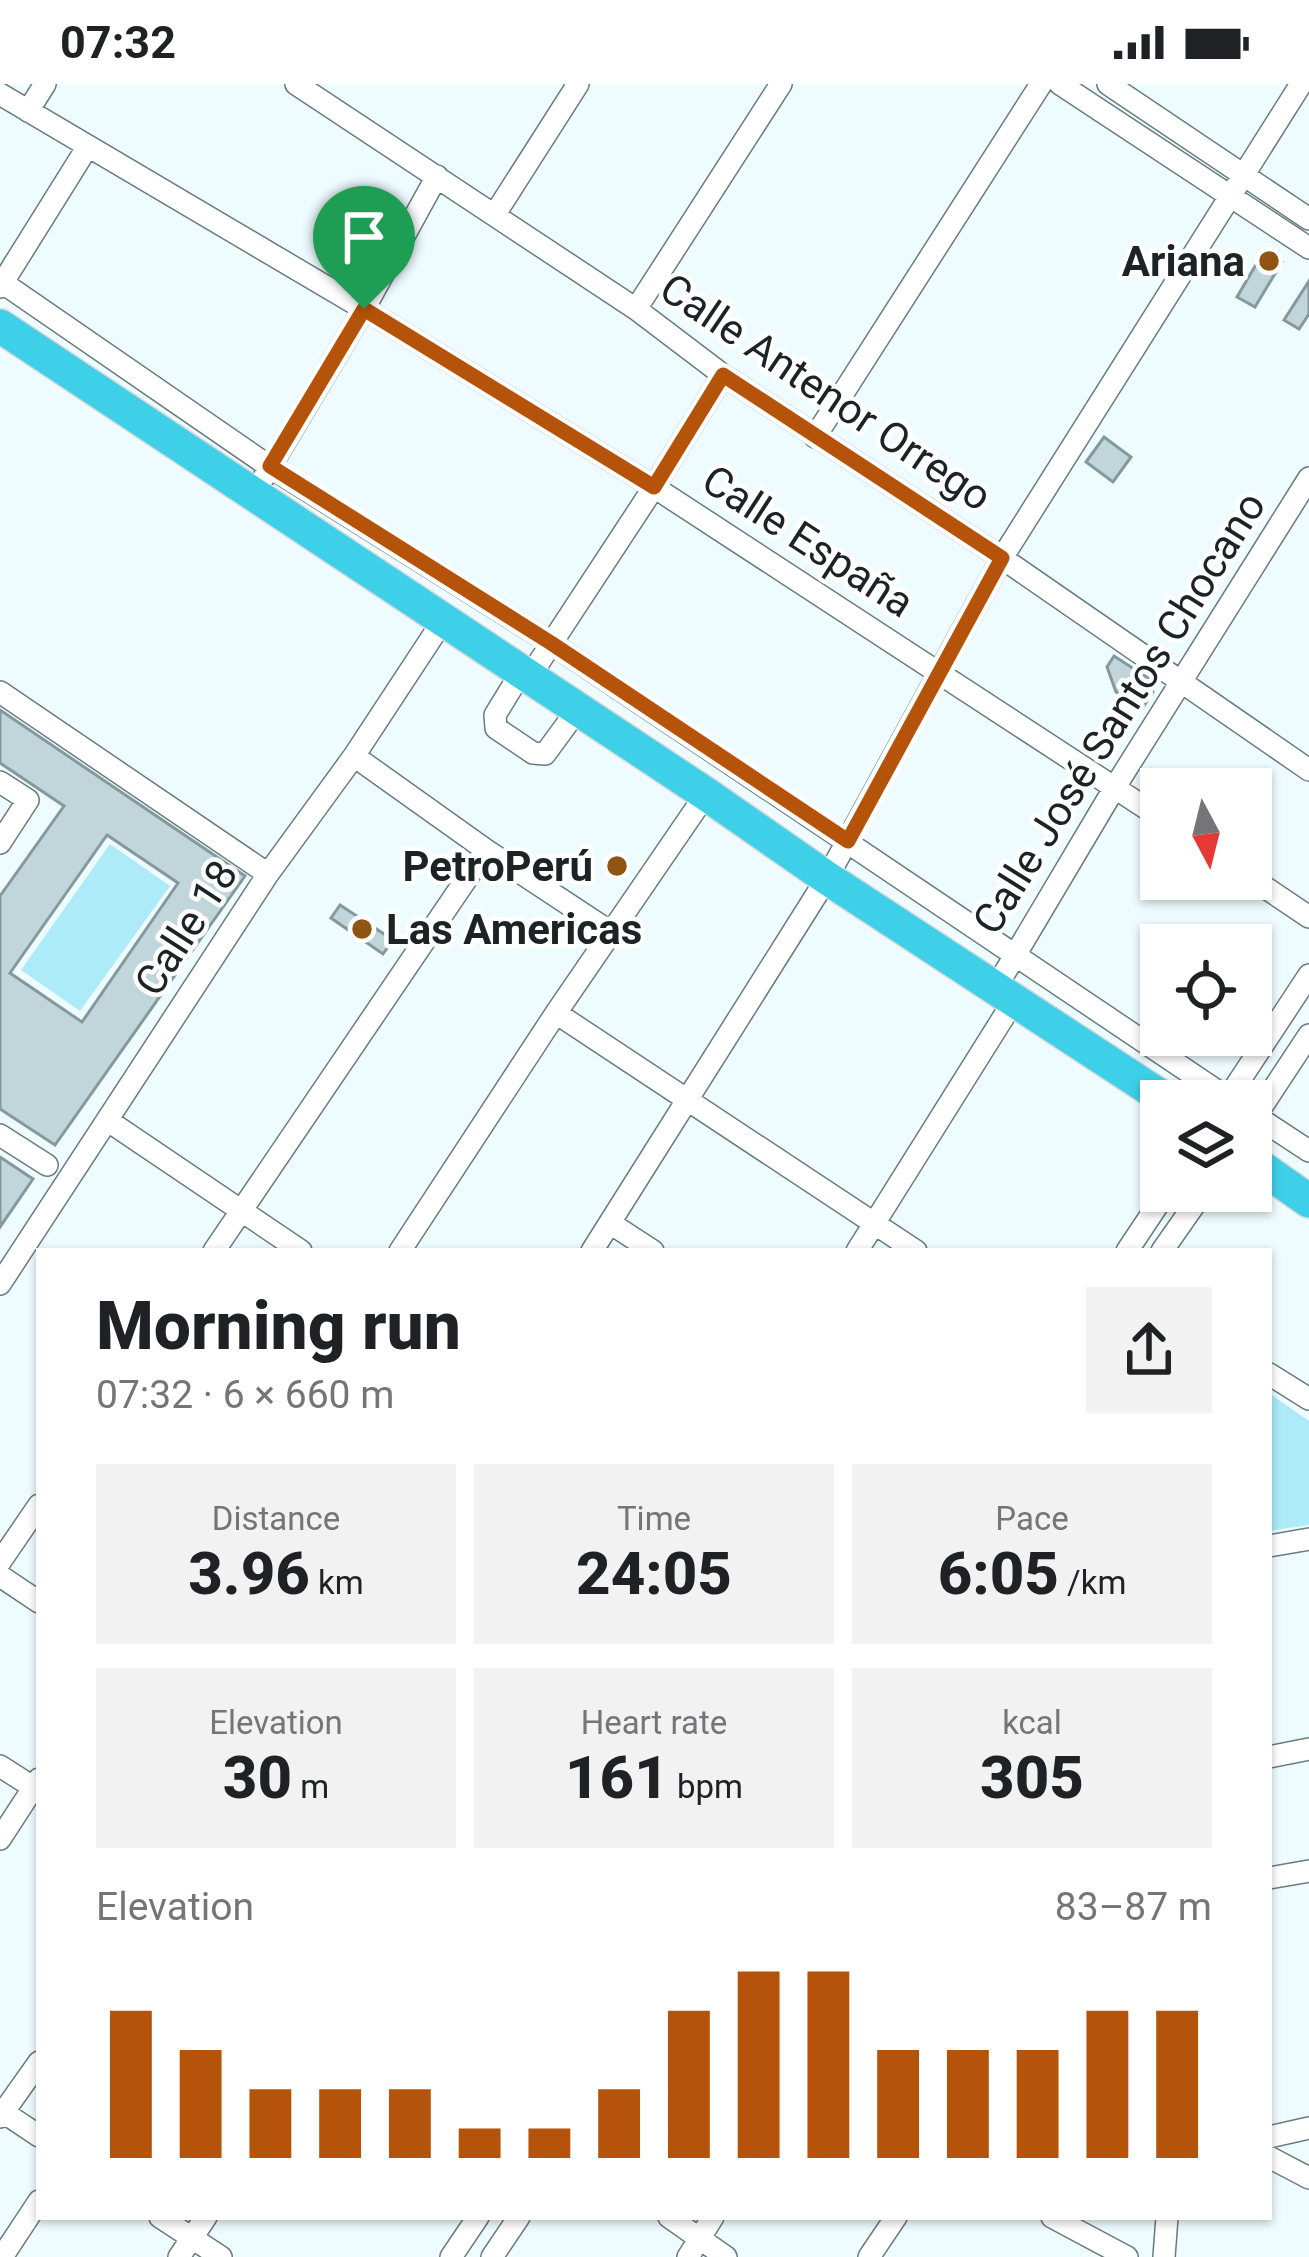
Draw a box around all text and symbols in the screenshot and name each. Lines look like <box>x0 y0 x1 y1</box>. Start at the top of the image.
text: 07:32 <box>60 16 176 69</box>
pin <box>313 186 415 309</box>
icon: arrive <box>331 204 397 270</box>
place label: Ariana <box>1122 237 1245 286</box>
marker: Ariana <box>1256 248 1282 274</box>
street label: Calle Antenor Orrego <box>651 263 1001 521</box>
street label: Calle España <box>693 455 923 627</box>
street label: Calle José Santos Chocano <box>963 483 1275 943</box>
north arrow <box>1140 768 1272 900</box>
map controls <box>1140 768 1272 1212</box>
place label: PetroPerú <box>402 842 593 891</box>
street label: Calle 18 <box>124 852 248 1004</box>
marker: PetroPerú <box>604 853 630 879</box>
place label: Las Americas <box>386 905 642 954</box>
marker: Las Americas <box>349 916 375 942</box>
button: locate <box>1140 924 1272 1056</box>
button: layers <box>1140 1080 1272 1212</box>
button: share <box>1086 1287 1212 1413</box>
text: Morning run <box>96 1288 461 1365</box>
text: 07:32 · 6 × 660 m <box>96 1372 394 1418</box>
text: Distance <box>212 1499 340 1538</box>
text: Time <box>617 1499 691 1538</box>
text: Pace <box>995 1499 1069 1538</box>
text: 3.96 <box>188 1538 310 1609</box>
text: 24:05 <box>576 1538 732 1609</box>
text: 6:05 <box>938 1538 1059 1609</box>
text: km <box>310 1563 364 1602</box>
text: /km <box>1059 1563 1126 1602</box>
text: Elevation <box>209 1703 343 1742</box>
text: Heart rate <box>581 1703 727 1742</box>
text: kcal <box>1002 1703 1062 1742</box>
text: 30 <box>223 1742 292 1813</box>
text: 161 <box>565 1742 669 1813</box>
text: 305 <box>980 1742 1084 1813</box>
text: m <box>292 1767 329 1806</box>
text: bpm <box>669 1767 743 1806</box>
text: Elevation <box>96 1884 254 1930</box>
text: 83–87 m <box>1055 1884 1212 1930</box>

